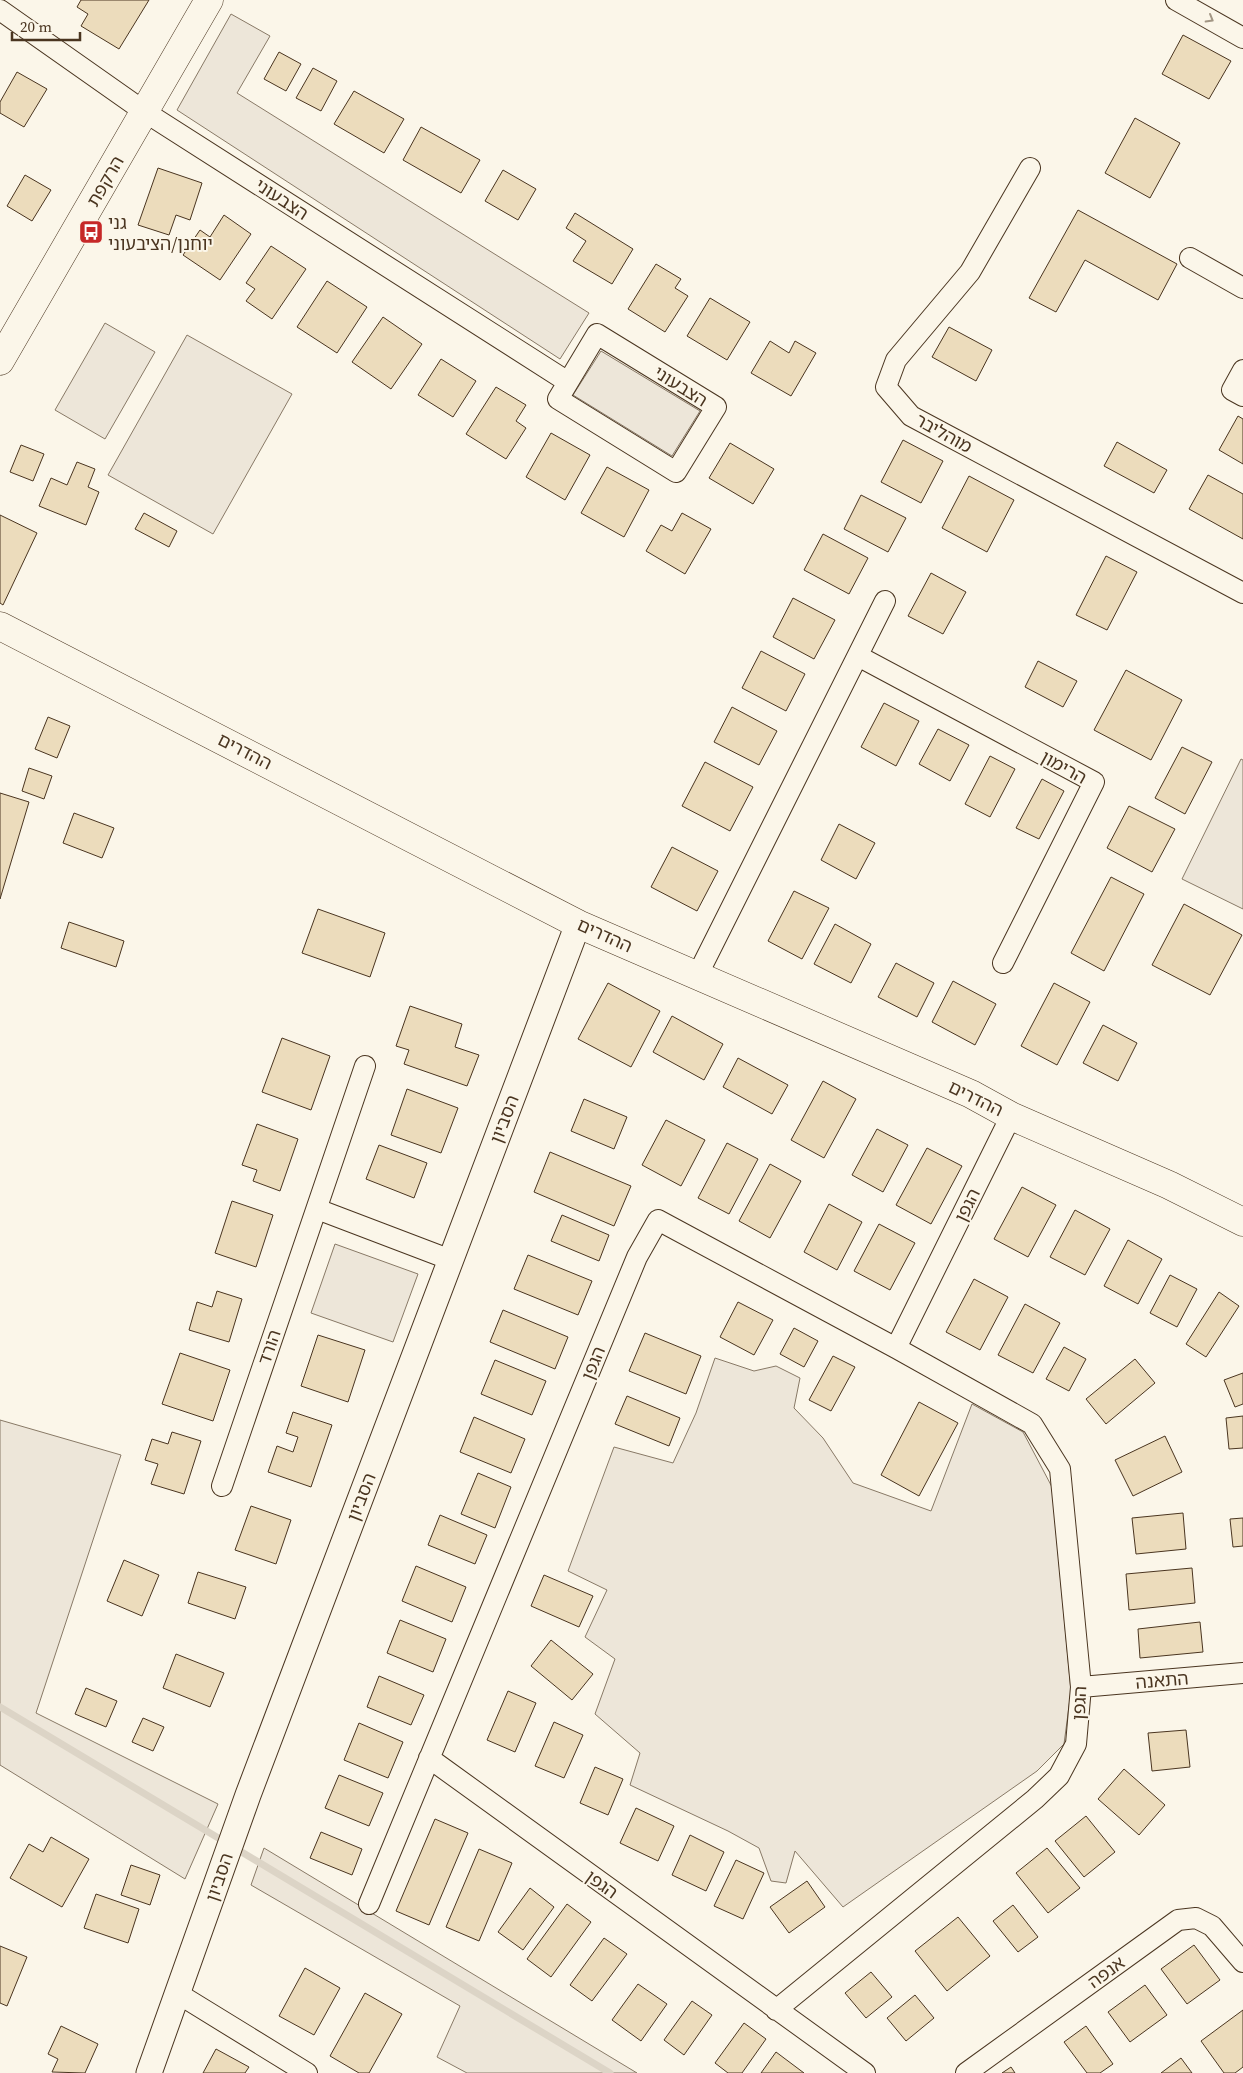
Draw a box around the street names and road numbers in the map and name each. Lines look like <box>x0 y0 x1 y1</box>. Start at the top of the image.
street label: הרקפת <box>80 151 130 211</box>
street label: הצבעוני <box>250 172 314 226</box>
street label: הצבעוני <box>649 360 713 412</box>
street label: מוהליבר <box>911 407 977 459</box>
street label: ההדרים <box>213 727 277 775</box>
street label: הרימון <box>1036 744 1092 790</box>
street label: ההדרים <box>573 912 637 958</box>
street label: ההדרים <box>944 1074 1008 1122</box>
street label: הסביון <box>483 1091 525 1147</box>
street label: הגפן <box>948 1184 986 1226</box>
street label: הורד <box>251 1326 287 1368</box>
street label: הגפן <box>575 1342 611 1384</box>
street label: הסביון <box>340 1469 382 1525</box>
street label: התאנה <box>1134 1665 1190 1695</box>
street label: הגפן <box>1066 1685 1092 1721</box>
street label: הסביון <box>199 1849 239 1905</box>
street label: הגפן <box>581 1864 623 1904</box>
street label: אנפה <box>1082 1950 1130 1994</box>

